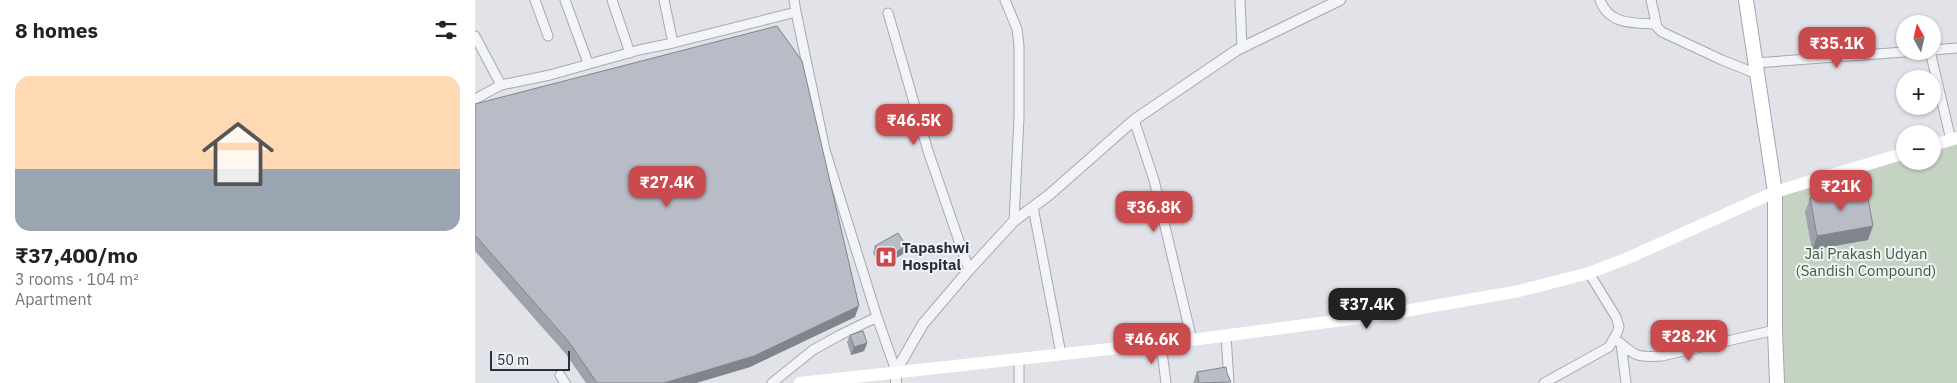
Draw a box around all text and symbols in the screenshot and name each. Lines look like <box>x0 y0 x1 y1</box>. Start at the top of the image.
north arrow <box>1896 15 1941 60</box>
map controls <box>1896 15 1941 170</box>
text: 8 homes <box>15 16 98 44</box>
icon: filters <box>432 16 460 44</box>
pin: ₹35.1K <box>1796 27 1878 69</box>
text: ₹35.1K <box>1810 33 1864 53</box>
button: + <box>1896 70 1941 115</box>
pin: ₹46.5K <box>873 104 955 146</box>
icon: home <box>193 109 283 199</box>
text: ₹46.5K <box>887 110 941 130</box>
button: − <box>1896 125 1941 170</box>
pin: ₹27.4K <box>626 166 708 208</box>
pin: ₹21K <box>1811 170 1871 212</box>
text: ₹27.4K <box>640 172 694 192</box>
text: ₹21K <box>1821 176 1861 196</box>
pin: ₹36.8K <box>1113 190 1195 233</box>
text: ₹36.8K <box>1127 197 1181 217</box>
place label: Tapashwi Hospital <box>902 238 969 274</box>
text: ₹37,400/mo <box>15 241 138 269</box>
park label: Jai Prakash Udyan (Sandish Compound) <box>1796 244 1936 280</box>
hospital icon: Tapashwi Hospital <box>874 245 898 269</box>
text: 3 rooms · 104 m² <box>15 269 139 289</box>
pin: ₹37.4K <box>1326 288 1408 330</box>
text: Apartment <box>15 289 92 309</box>
text: ₹37.4K <box>1340 294 1394 314</box>
pin: ₹28.2K <box>1648 320 1730 362</box>
pin: ₹46.6K <box>1111 322 1193 365</box>
text: ₹28.2K <box>1662 326 1716 346</box>
text: ₹46.6K <box>1125 329 1179 349</box>
scale bar <box>490 348 570 371</box>
text: 50 m <box>497 351 529 369</box>

